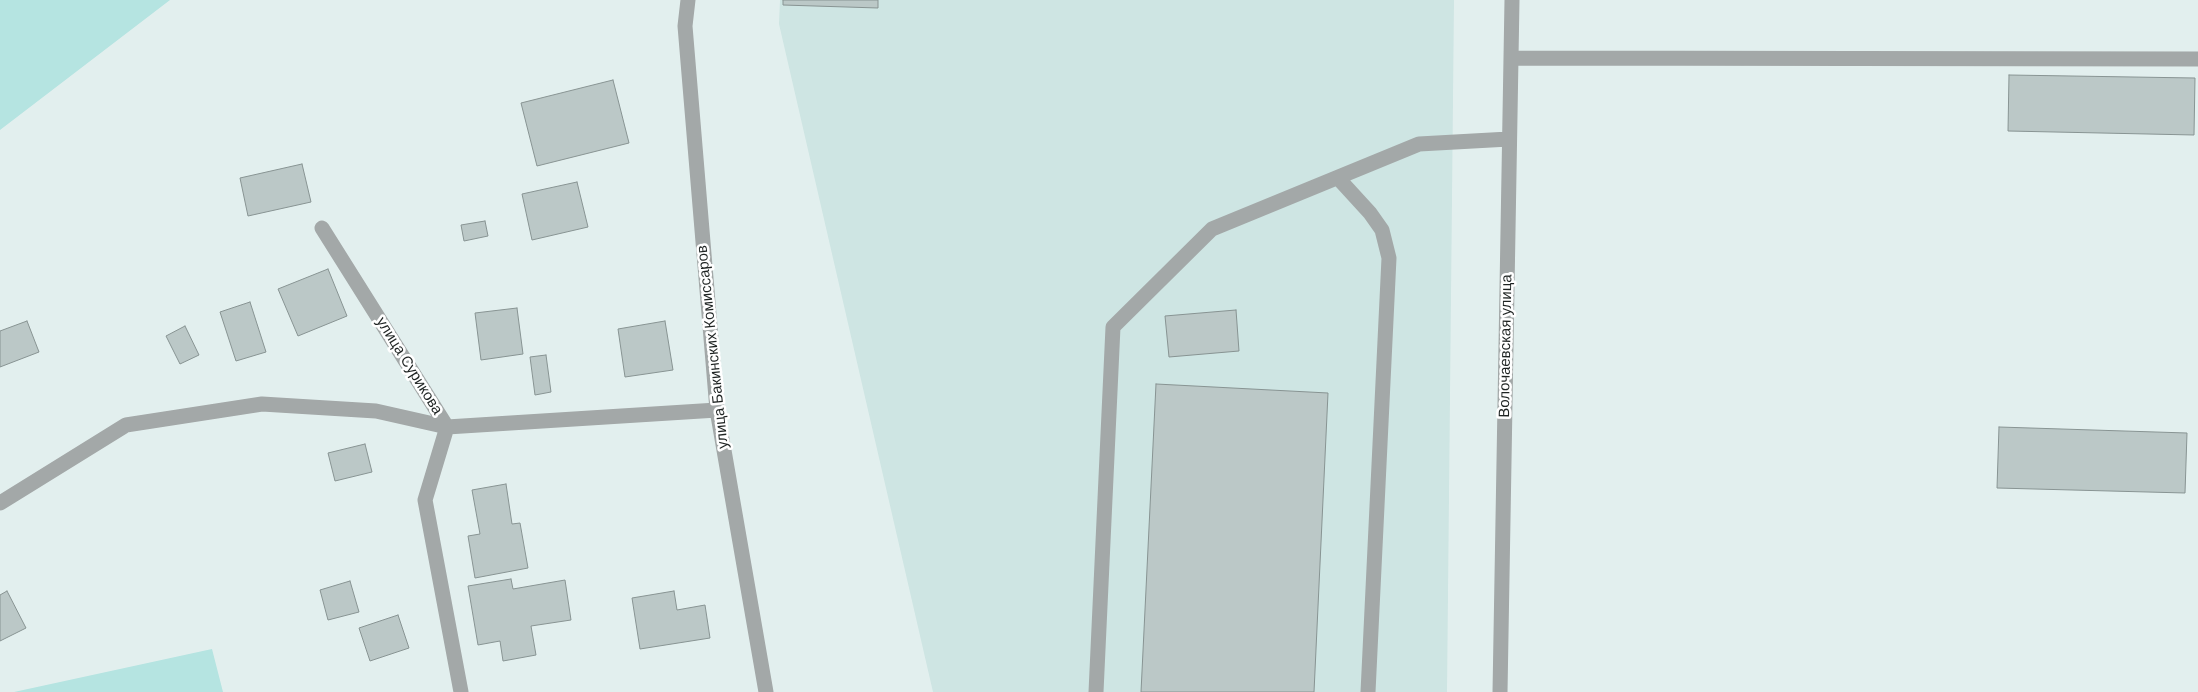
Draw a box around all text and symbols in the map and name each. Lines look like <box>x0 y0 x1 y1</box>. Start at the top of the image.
street label: улица Бакинских Комиссаров <box>693 244 733 450</box>
street label: Волочаевская улица <box>1496 274 1516 418</box>
street label: улица Сурикова <box>372 314 446 418</box>

